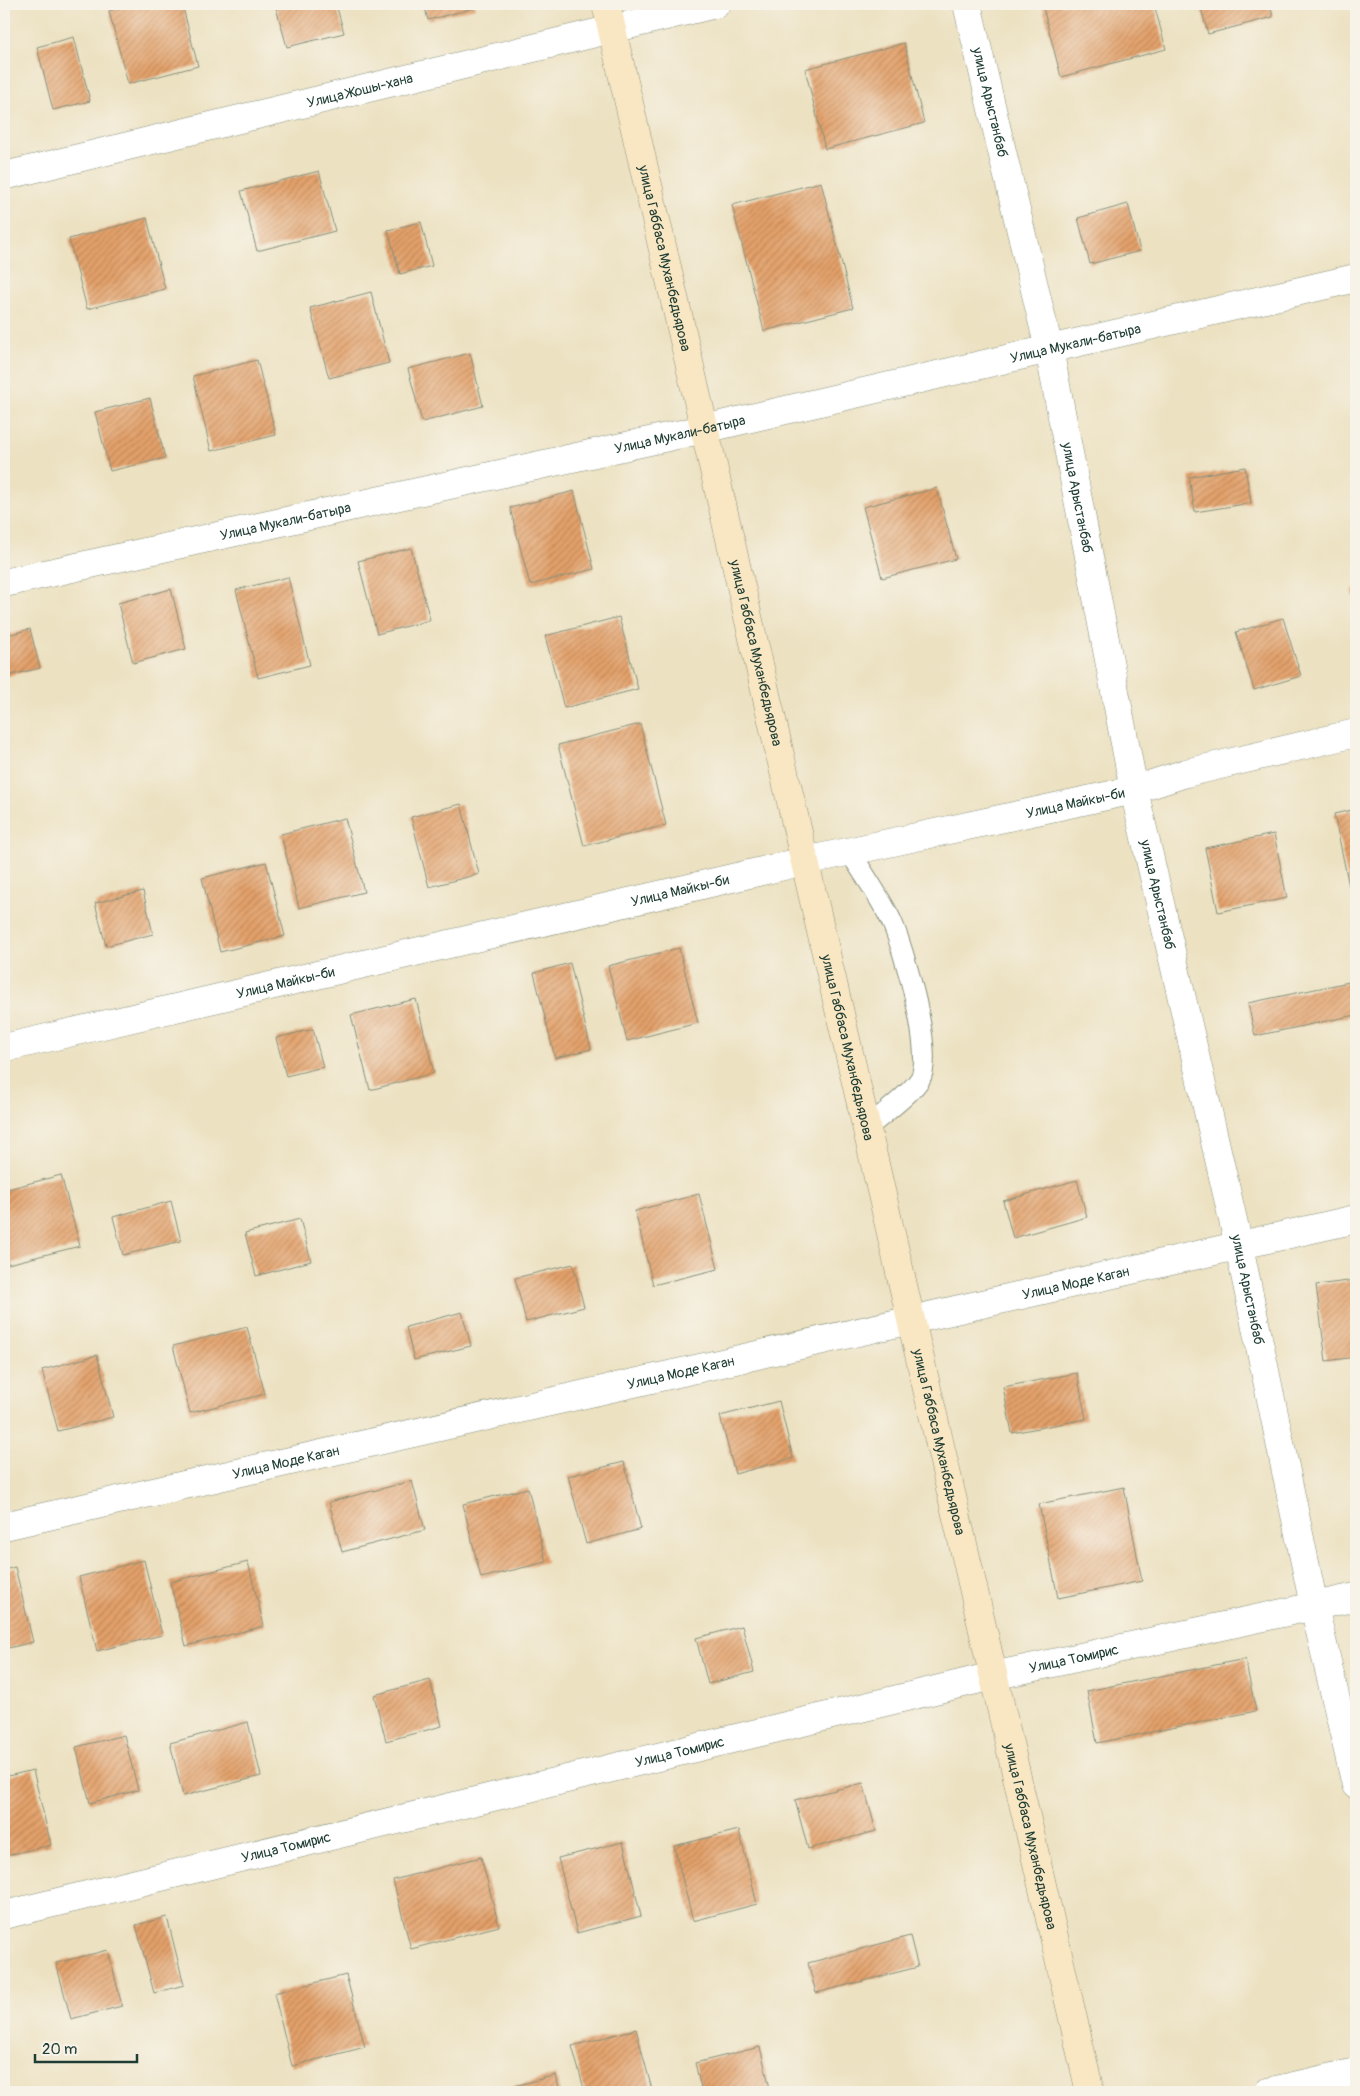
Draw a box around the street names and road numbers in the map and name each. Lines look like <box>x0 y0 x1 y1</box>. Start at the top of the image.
street label: улица Арыстанбаб <box>968 45 1011 159</box>
street label: Улица Жошы-хана <box>305 70 414 112</box>
street label: улица Габбаса Муханбедьярова <box>634 163 694 353</box>
street label: Улица Мукали-батыра <box>1009 320 1142 367</box>
street label: Улица Мукали-батыра <box>613 412 747 457</box>
street label: улица Арыстанбаб <box>1058 440 1096 554</box>
street label: Улица Мукали-батыра <box>218 499 352 544</box>
street label: улица Габбаса Муханбедьярова <box>726 557 786 748</box>
street label: Улица Майкы-би <box>1025 784 1126 822</box>
street label: улица Арыстанбаб <box>1136 837 1178 951</box>
street label: Улица Майкы-би <box>629 871 731 910</box>
street label: улица Габбаса Муханбедьярова <box>817 952 877 1142</box>
street label: Улица Майкы-би <box>235 963 336 1002</box>
street label: улица Арыстанбаб <box>1227 1232 1267 1346</box>
street label: Улица Моде Каган <box>1021 1263 1131 1304</box>
street label: улица Габбаса Муханбедьярова <box>909 1346 969 1537</box>
street label: Улица Моде Каган <box>626 1352 736 1393</box>
street label: Улица Моде Каган <box>231 1442 341 1483</box>
street label: Улица Томирис <box>1027 1641 1120 1677</box>
street label: Улица Томирис <box>633 1733 726 1771</box>
street label: улица Габбаса Муханбедьярова <box>1000 1741 1060 1931</box>
street label: Улица Томирис <box>240 1828 332 1866</box>

